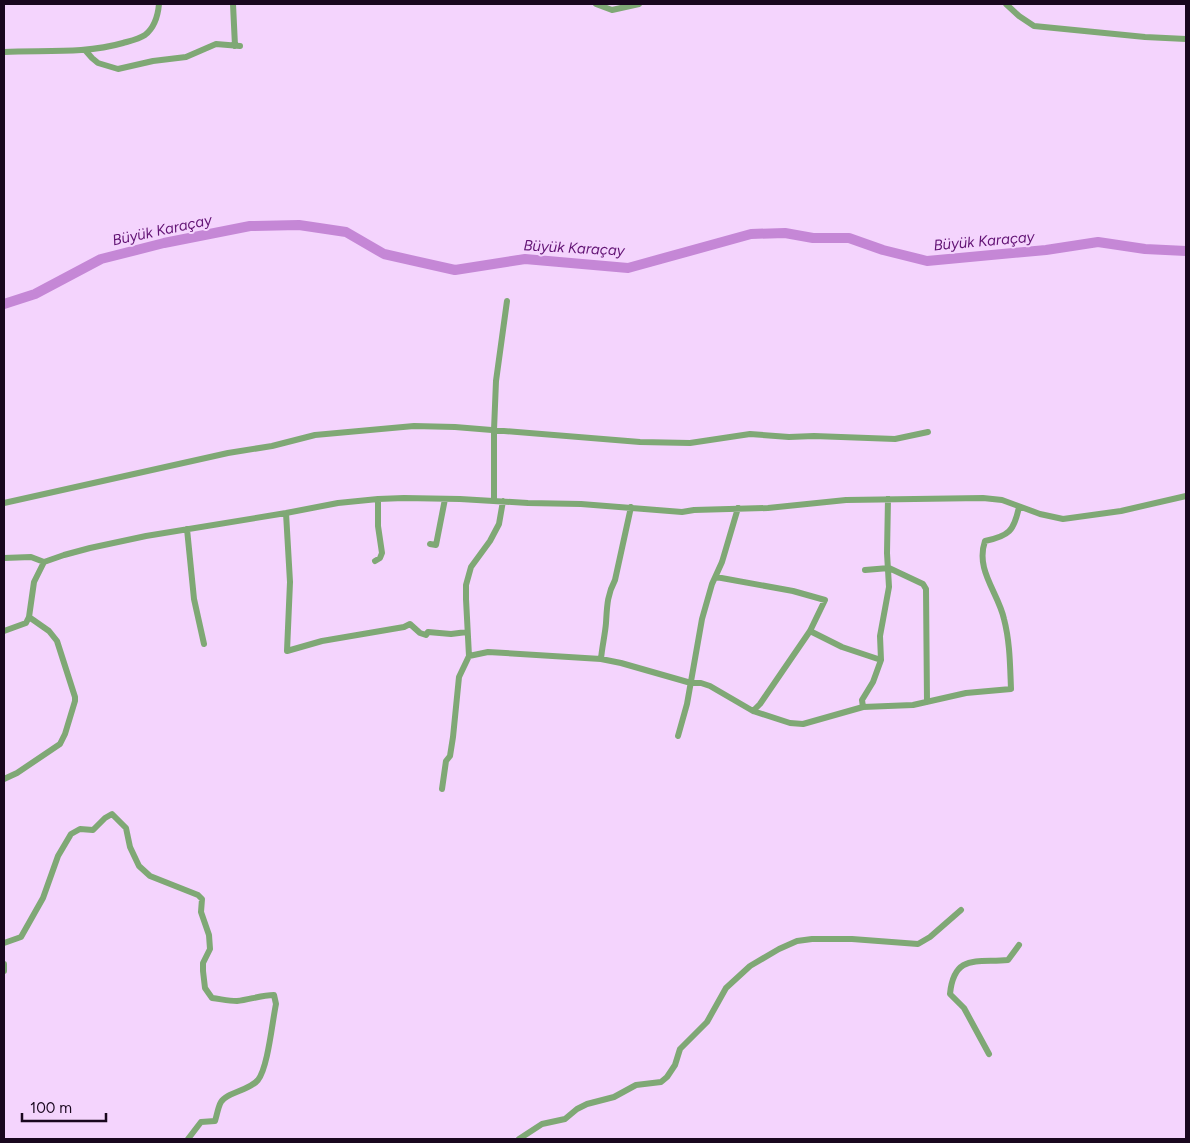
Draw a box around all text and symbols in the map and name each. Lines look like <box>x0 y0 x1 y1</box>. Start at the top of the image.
water label: Büyük Karaçay <box>111 210 215 249</box>
water label: Büyük Karaçay <box>933 228 1036 254</box>
water label: Büyük Karaçay <box>523 236 626 260</box>
scale bar <box>22 1090 106 1122</box>
text: 100 m <box>30 1099 72 1117</box>

